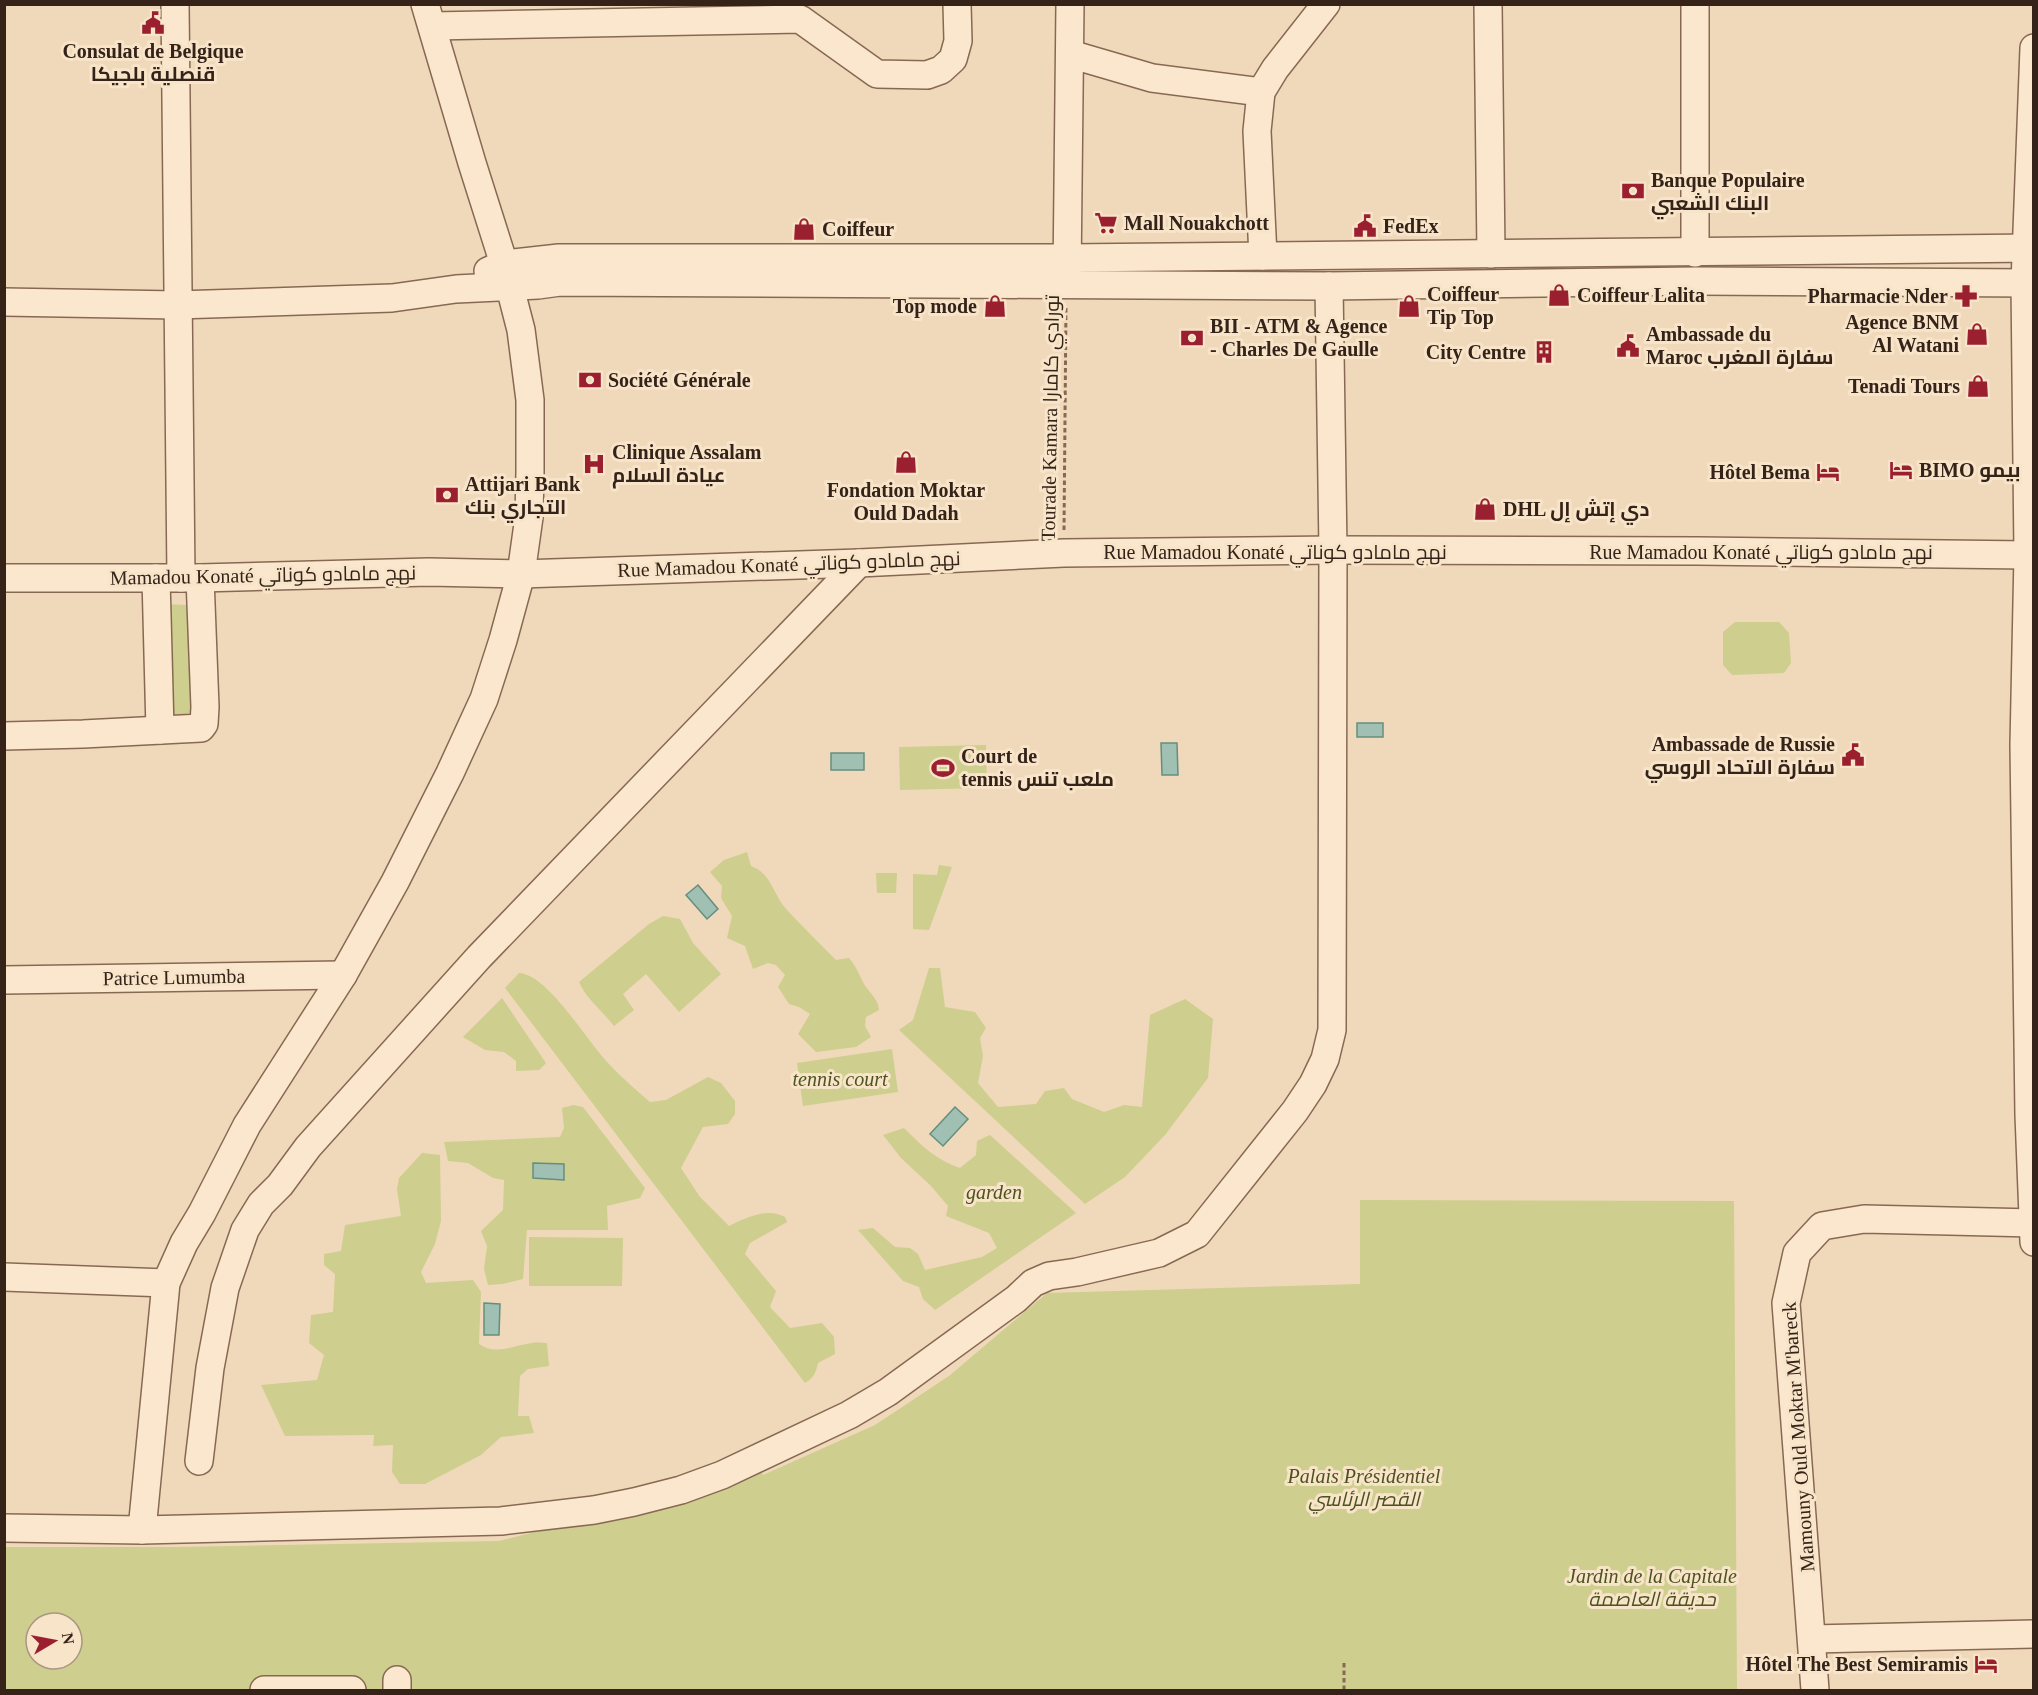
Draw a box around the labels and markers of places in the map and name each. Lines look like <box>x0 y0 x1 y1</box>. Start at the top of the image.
public building icon: Consulat de Belgique قنصلية بلجيكا <box>140 10 166 36</box>
place label: Consulat de Belgique قنصلية بلجيكا <box>62 40 244 86</box>
place label: Banque Populaire البنك الشعبي <box>1651 169 1805 220</box>
bank icon: Banque Populaire البنك الشعبي <box>1620 178 1646 204</box>
supermarket icon: Mall Nouakchott <box>1093 210 1119 236</box>
place label: Mall Nouakchott <box>1124 212 1269 234</box>
public building icon: FedEx <box>1352 213 1378 239</box>
place label: FedEx <box>1383 215 1439 237</box>
shop icon: Coiffeur <box>791 216 817 242</box>
place label: Coiffeur <box>822 218 894 240</box>
shop icon: Coiffeur Lalita <box>1546 282 1572 308</box>
place label: Coiffeur Tip Top <box>1427 283 1499 329</box>
pharmacy icon: Pharmacie Nder <box>1953 283 1979 309</box>
place label: Coiffeur Lalita <box>1577 284 1705 306</box>
place label: Pharmacie Nder <box>1807 285 1948 307</box>
shop icon: Top mode <box>982 293 1008 319</box>
shop icon: Coiffeur Tip Top <box>1396 293 1422 319</box>
place label: Top mode <box>893 295 977 318</box>
place label: Agence BNM Al Watani <box>1845 311 1959 356</box>
place label: BII - ATM & Agence - Charles De Gaulle <box>1210 315 1388 360</box>
shop icon: Agence BNM Al Watani <box>1964 321 1990 347</box>
place label: Ambassade du Maroc سفارة المغرب <box>1646 323 1833 369</box>
bank icon: BII - ATM & Agence - Charles De Gaulle <box>1179 325 1205 351</box>
public building icon: Ambassade du Maroc سفارة المغرب <box>1615 333 1641 359</box>
building icon: City Centre <box>1531 339 1557 365</box>
place label: City Centre <box>1426 341 1526 364</box>
bank icon: Société Générale <box>577 367 603 393</box>
place label: Société Générale <box>608 369 751 391</box>
shop icon: Tenadi Tours <box>1965 373 1991 399</box>
place label: Tenadi Tours <box>1848 375 1960 397</box>
place label: Clinique Assalam عيادة السلام <box>612 441 762 489</box>
shop icon: Fondation Moktar Ould Dadah <box>893 449 919 475</box>
hospital icon: Clinique Assalam عيادة السلام <box>581 451 607 477</box>
hotel icon: BIMO بيمو <box>1888 457 1914 483</box>
hotel icon: Hôtel Bema <box>1815 459 1841 485</box>
place label: BIMO بيمو <box>1919 459 2020 482</box>
place label: Hôtel Bema <box>1709 461 1810 483</box>
place label: Attijari Bank التجاري بنك <box>465 473 581 523</box>
place label: Fondation Moktar Ould Dadah <box>827 479 985 524</box>
bank icon: Attijari Bank التجاري بنك <box>434 482 460 508</box>
shop icon: DHL دي إتش إل <box>1472 496 1498 522</box>
place label: DHL دي إتش إل <box>1503 498 1649 525</box>
place label: Ambassade de Russie سفارة الاتحاد الروسي <box>1645 733 1835 783</box>
public building icon: Ambassade de Russie سفارة الاتحاد الروسي <box>1840 742 1866 768</box>
place label: Court de tennis ملعب تنس <box>961 745 1114 791</box>
sports icon: Court de tennis ملعب تنس <box>930 755 956 781</box>
hotel icon: Hôtel The Best Semiramis <box>1973 1651 1999 1677</box>
place label: Hôtel The Best Semiramis <box>1746 1653 1968 1675</box>

